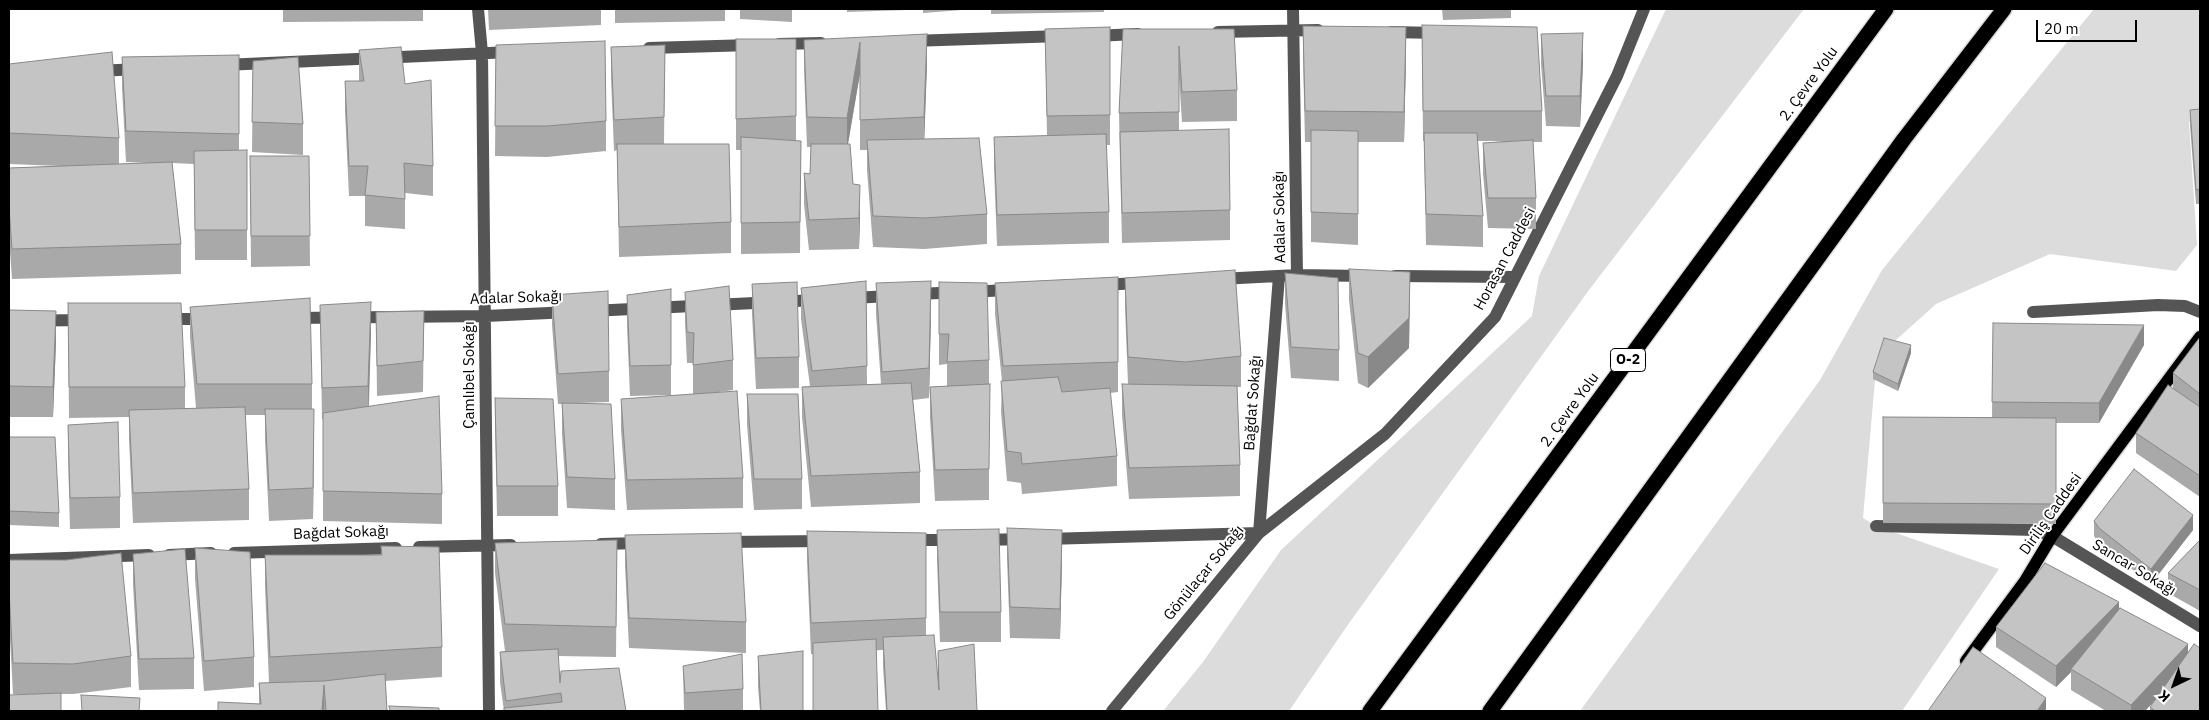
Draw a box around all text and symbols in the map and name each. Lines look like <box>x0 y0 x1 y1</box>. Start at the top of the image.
scale bar <box>2039 10 2140 42</box>
text: 20 m <box>2044 19 2079 38</box>
street label: 2. Çevre Yolu <box>1776 43 1842 125</box>
street label: Adalar Sokağı <box>1270 171 1290 263</box>
street label: Horasan Caddesi <box>1470 205 1540 313</box>
street label: Adalar Sokağı <box>470 287 562 309</box>
street label: Çamlıbel Sokağı <box>461 321 479 429</box>
road number: O-2 <box>1610 348 1646 372</box>
street label: Bağdat Sokağı <box>1241 355 1265 451</box>
street label: 2. Çevre Yolu <box>1537 369 1603 451</box>
street label: Diriliş Caddesi <box>2016 470 2086 558</box>
street label: Bağdat Sokağı <box>293 522 389 544</box>
street label: Gönülaçar Sokağı <box>1160 522 1248 624</box>
street label: Sancar Sokağı <box>2089 536 2179 600</box>
north arrow <box>2149 660 2199 710</box>
text: K <box>2154 686 2174 706</box>

